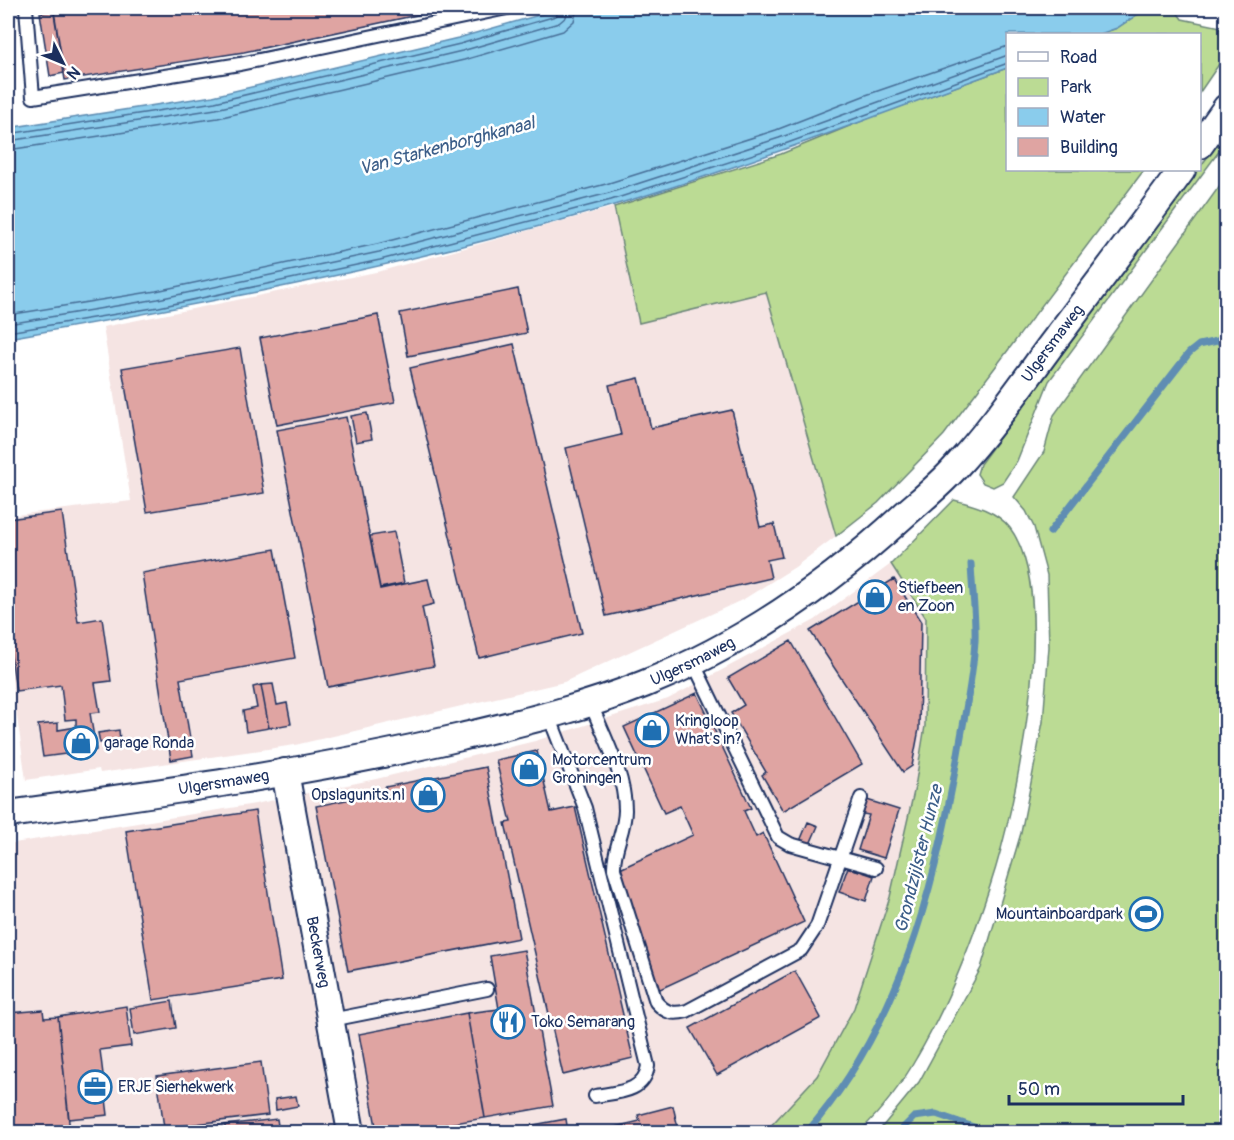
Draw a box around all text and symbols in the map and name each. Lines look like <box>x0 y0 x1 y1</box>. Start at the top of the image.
north arrow <box>33 33 93 93</box>
legend <box>1006 33 1201 171</box>
text: Road <box>1060 46 1097 69</box>
text: N <box>62 62 84 83</box>
text: Park <box>1060 76 1092 99</box>
text: Water <box>1060 106 1106 129</box>
water label: Van Starkenborghkanaal <box>357 111 539 180</box>
text: Building <box>1060 136 1118 159</box>
street label: Ulgersmaweg <box>1017 301 1088 386</box>
place label: Stiefbeen en Zoon <box>898 578 963 616</box>
shop icon: Stiefbeen en Zoon <box>857 579 893 615</box>
street label: Ulgersmaweg <box>647 632 739 690</box>
place label: Kringloop What's in? <box>675 711 742 749</box>
shop icon: Kringloop What's in? <box>634 712 670 748</box>
shop icon: garage Ronda <box>63 725 99 761</box>
place label: garage Ronda <box>104 733 194 753</box>
place label: Motorcentrum Groningen <box>552 750 651 788</box>
shop icon: Motorcentrum Groningen <box>511 751 547 787</box>
street label: Ulgersmaweg <box>177 765 271 800</box>
shop icon: Opslagunits.nl <box>410 777 446 813</box>
water label: Grondzijlster Hunze <box>890 781 949 935</box>
place label: Opslagunits.nl <box>311 785 405 805</box>
sports icon: Mountainboardpark <box>1128 896 1164 932</box>
place label: Mountainboardpark <box>996 904 1123 924</box>
street label: Beckerweg <box>302 915 334 989</box>
restaurant icon: Toko Semarang <box>490 1004 526 1040</box>
place label: Toko Semarang <box>531 1012 635 1032</box>
scale bar <box>1009 1068 1183 1106</box>
office icon: ERJE Sierhekwerk <box>77 1069 113 1105</box>
place label: ERJE Sierhekwerk <box>118 1077 234 1097</box>
text: 50 m <box>1018 1078 1060 1101</box>

